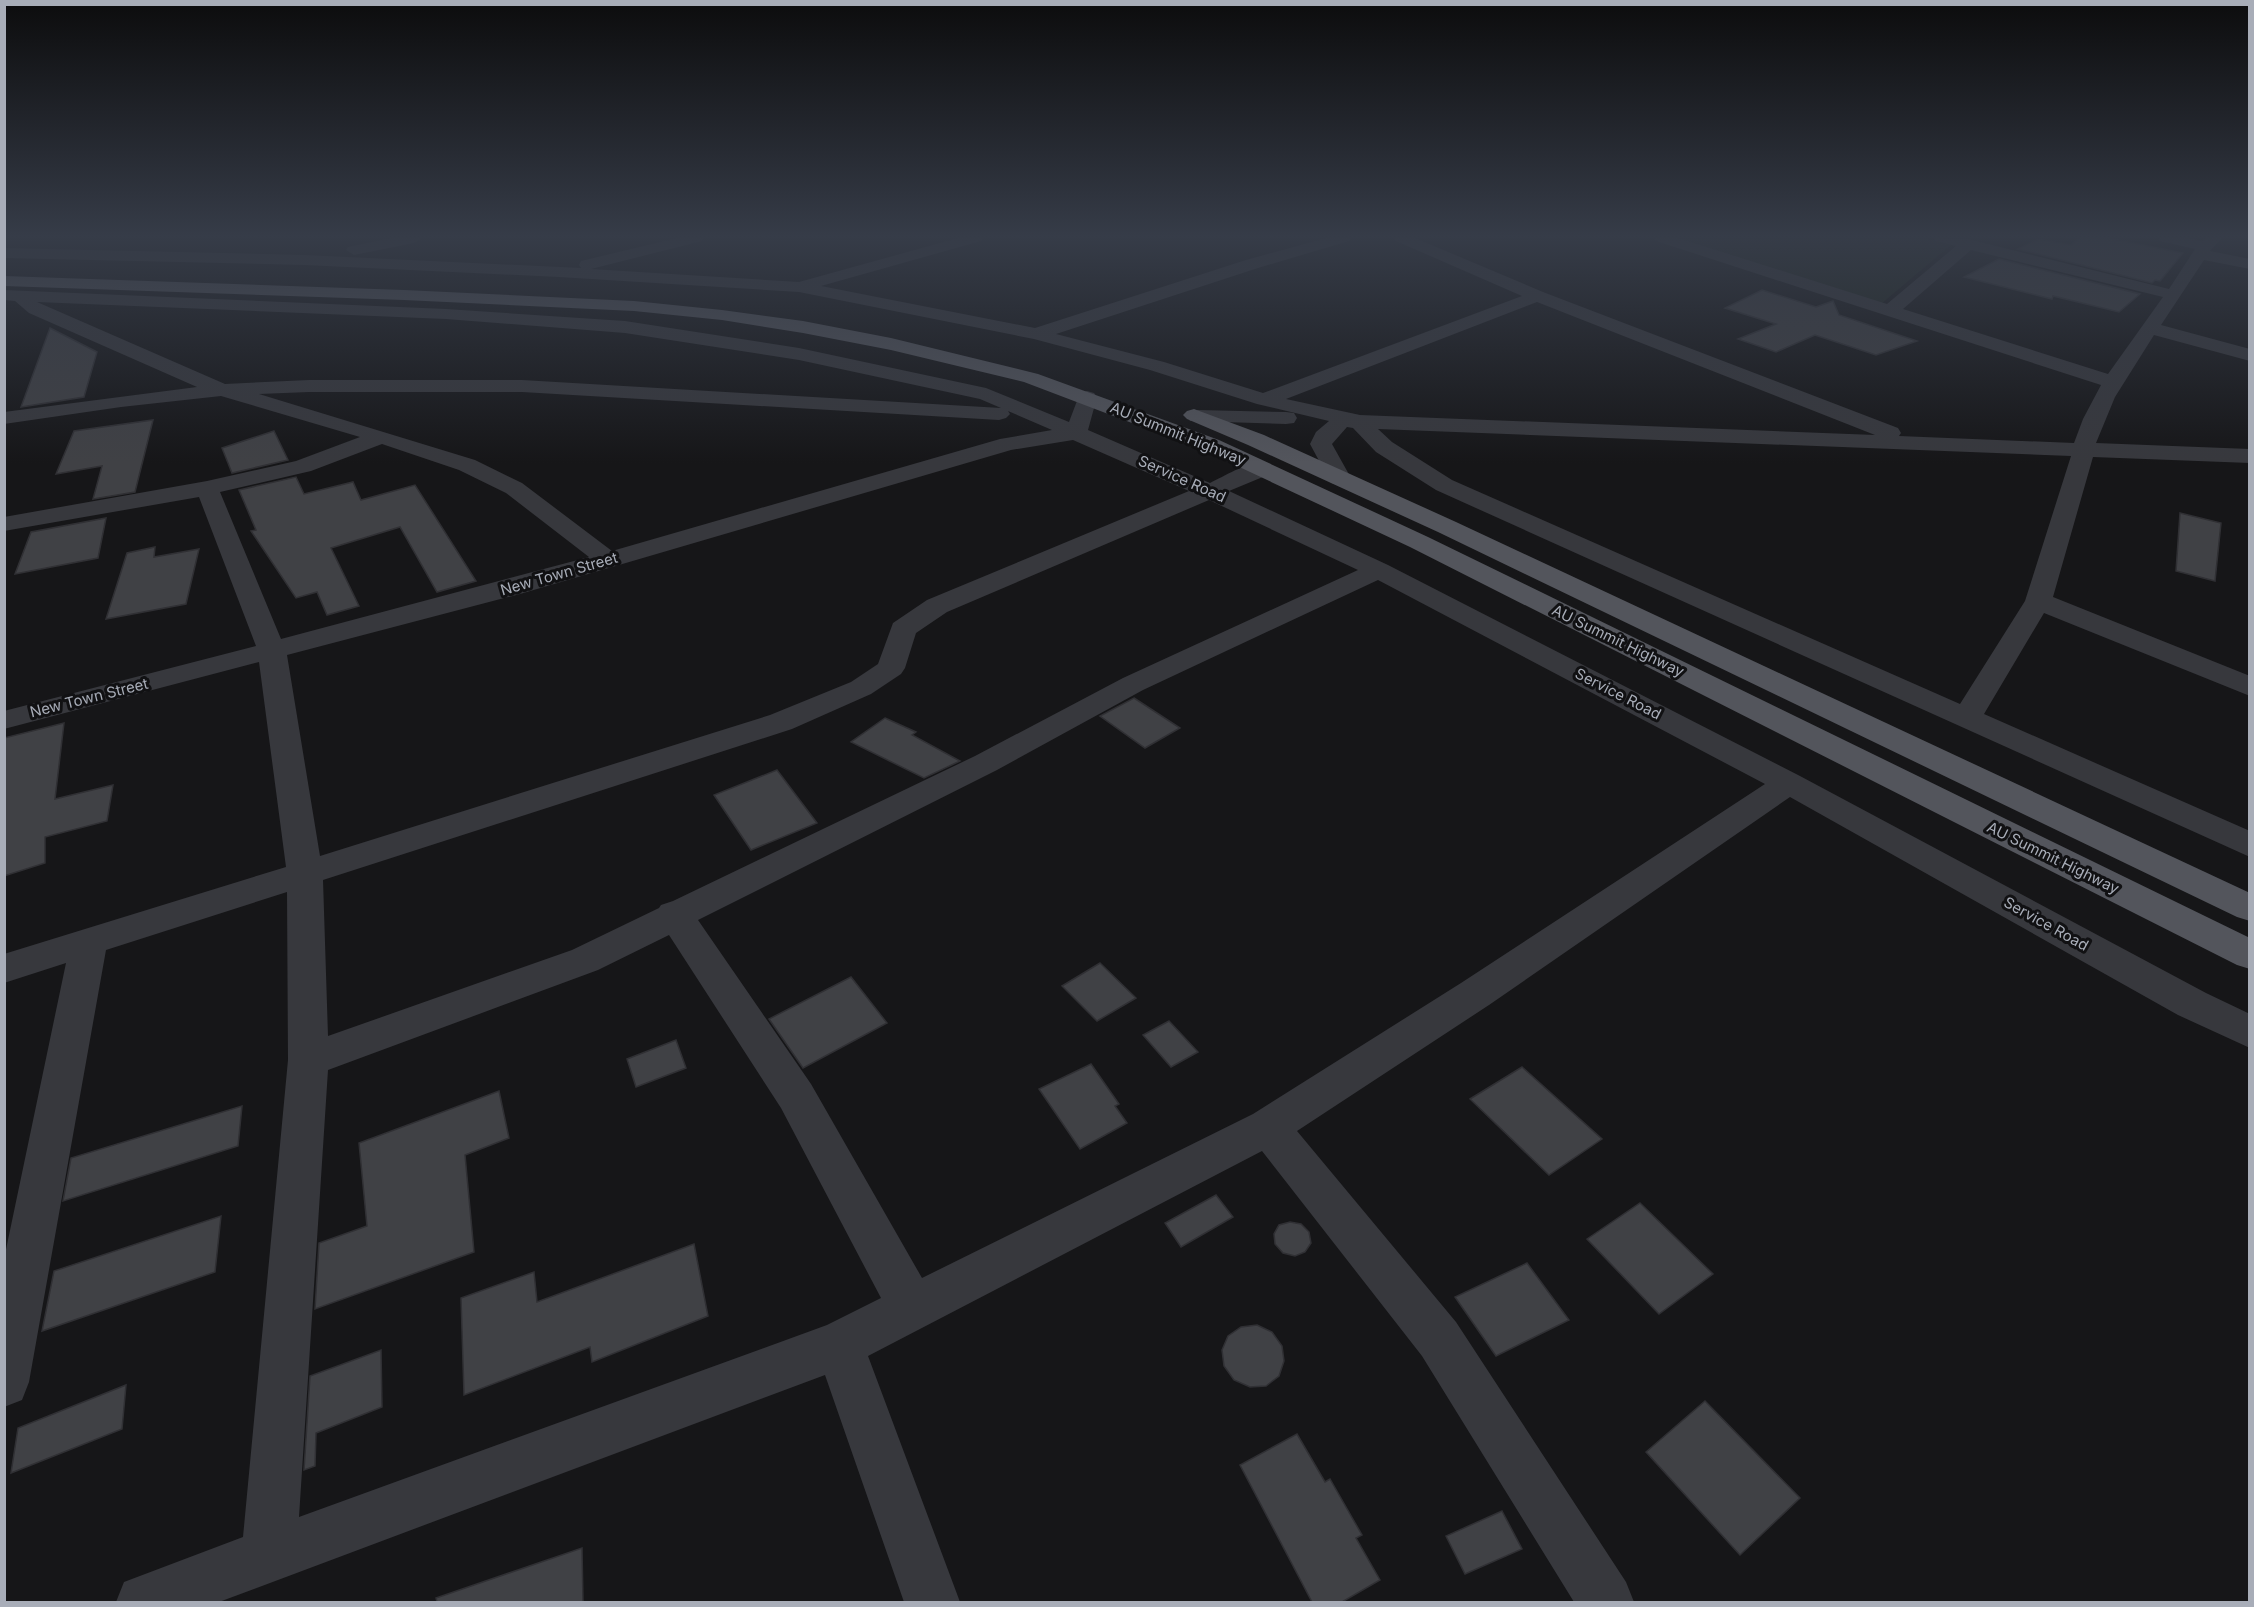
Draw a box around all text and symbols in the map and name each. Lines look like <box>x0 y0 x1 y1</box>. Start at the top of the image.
street label: AU Summit Highway <box>1108 398 1249 470</box>
street label: Service Road <box>1135 451 1229 506</box>
street label: New Town Street <box>498 548 620 599</box>
street label: AU Summit Highway <box>1549 600 1688 681</box>
street label: Service Road <box>1572 664 1664 723</box>
street label: New Town Street <box>28 674 150 721</box>
street label: AU Summit Highway <box>1984 817 2123 898</box>
street label: Service Road <box>2001 892 2092 955</box>

